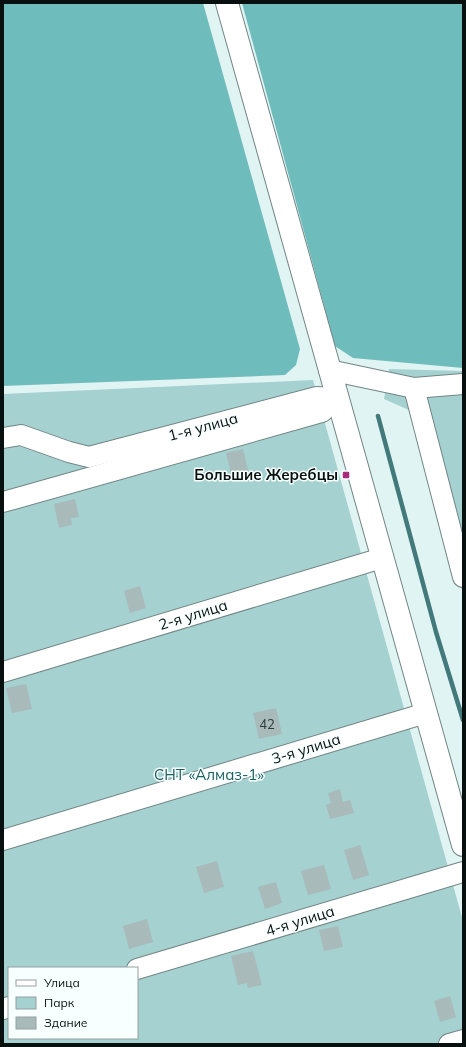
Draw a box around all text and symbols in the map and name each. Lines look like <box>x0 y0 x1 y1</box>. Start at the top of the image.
street label: 1-я улица <box>166 408 240 445</box>
place label: Большие Жеребцы <box>194 465 338 484</box>
marker: Большие Жеребцы <box>341 470 351 480</box>
street label: 2-я улица <box>156 595 230 634</box>
house number: 42 <box>259 716 275 732</box>
street label: 3-я улица <box>269 729 343 768</box>
park label: СНТ «Алмаз-1» <box>154 765 264 784</box>
street label: 4-я улица <box>263 901 337 940</box>
legend <box>8 967 138 1039</box>
text: Улица <box>43 975 80 990</box>
text: Парк <box>44 995 75 1010</box>
text: Здание <box>44 1015 88 1030</box>

